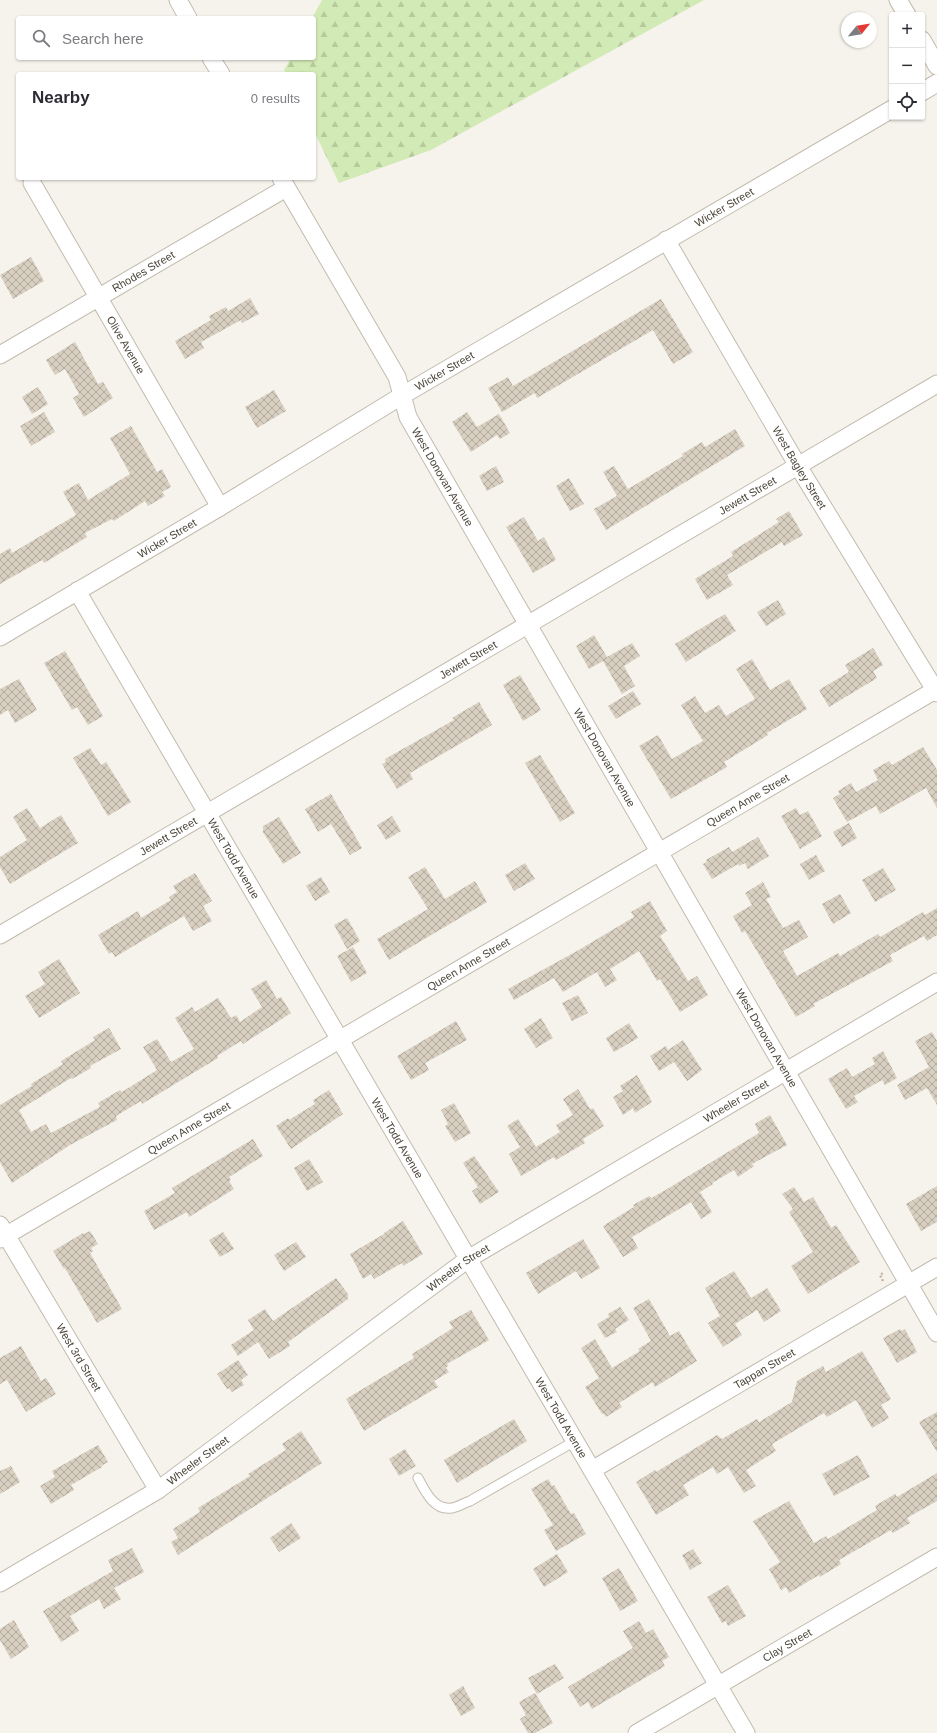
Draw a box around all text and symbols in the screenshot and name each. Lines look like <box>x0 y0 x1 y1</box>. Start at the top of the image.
north arrow <box>841 12 877 48</box>
map controls <box>889 12 925 120</box>
button: + <box>889 12 925 48</box>
search box <box>16 16 316 60</box>
icon: search <box>30 27 52 49</box>
text: Search here <box>62 30 144 47</box>
button: − <box>889 48 925 84</box>
button: locate <box>889 84 925 120</box>
text: Nearby <box>32 88 90 107</box>
text: 0 results <box>251 91 300 106</box>
street label: Wicker Street <box>692 185 756 229</box>
street label: Rhodes Street <box>110 248 177 294</box>
street label: Olive Avenue <box>104 314 147 376</box>
street label: Wicker Street <box>413 349 476 393</box>
street label: West Bagley Street <box>770 424 829 511</box>
street label: West Donovan Avenue <box>409 426 476 528</box>
street label: Jewett Street <box>717 474 778 517</box>
street label: Wicker Street <box>136 516 199 560</box>
street label: Jewett Street <box>437 638 499 681</box>
street label: West Donovan Avenue <box>572 706 638 809</box>
street label: Queen Anne Street <box>704 771 791 829</box>
street label: Jewett Street <box>137 815 199 858</box>
street label: West Todd Avenue <box>205 816 262 901</box>
street label: Queen Anne Street <box>425 935 512 993</box>
street label: West Donovan Avenue <box>734 987 800 1089</box>
street label: Wheeler Street <box>701 1077 771 1125</box>
street label: West Todd Avenue <box>369 1096 426 1180</box>
street label: Queen Anne Street <box>145 1099 232 1157</box>
street label: Wheeler Street <box>425 1242 492 1293</box>
street label: West 3rd Street <box>54 1321 104 1393</box>
street label: Tappan Street <box>732 1346 797 1391</box>
street label: West Todd Avenue <box>533 1375 589 1460</box>
street label: Wheeler Street <box>165 1434 231 1487</box>
street label: Clay Street <box>761 1626 814 1664</box>

